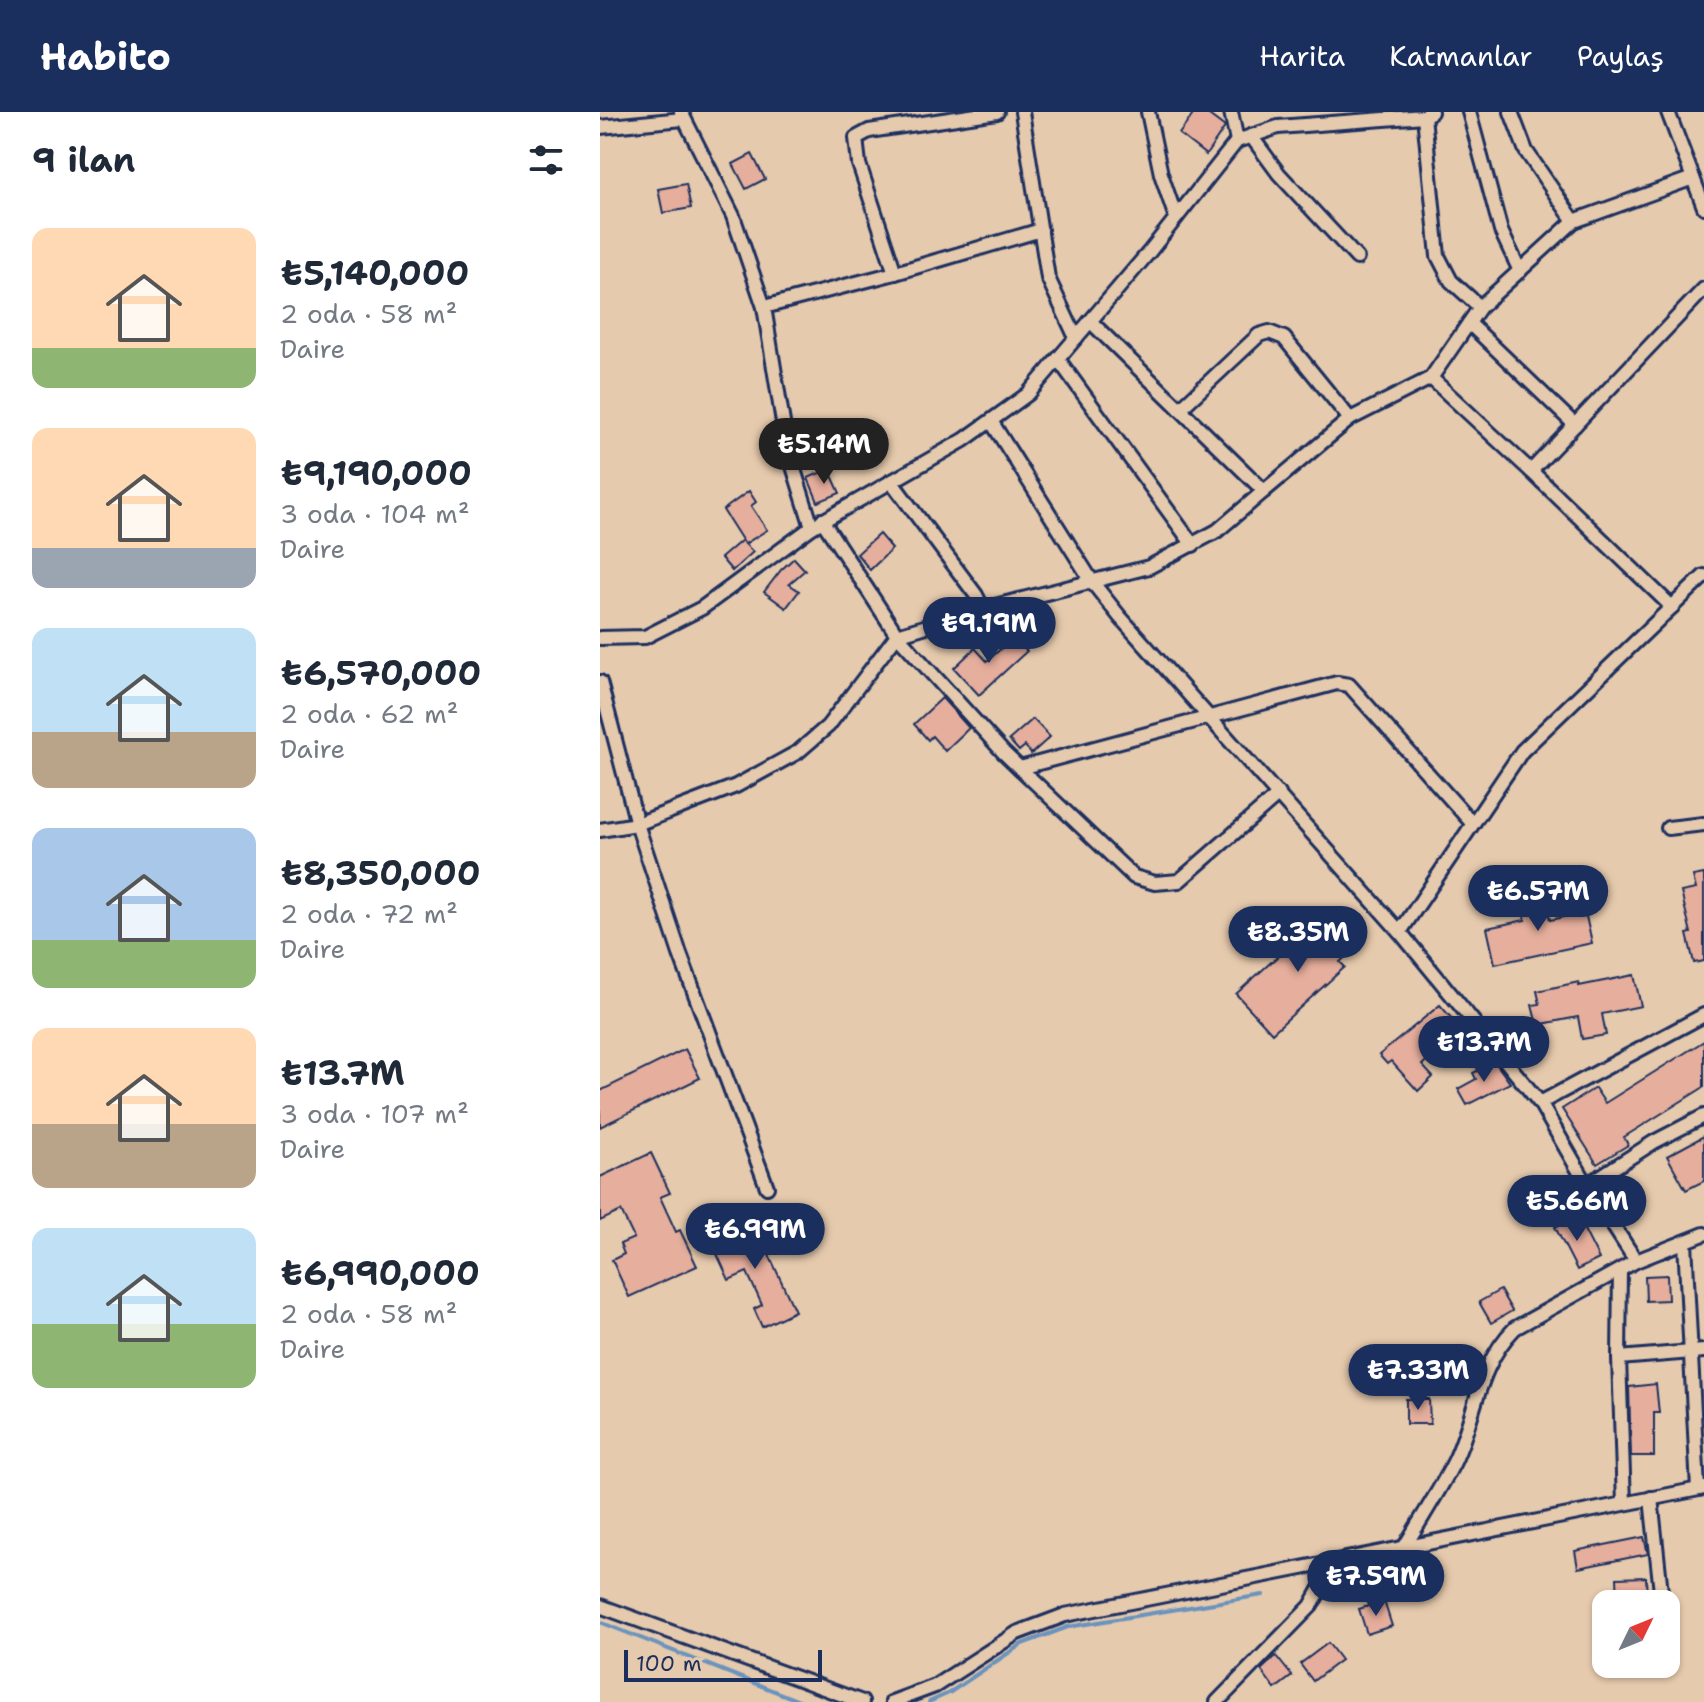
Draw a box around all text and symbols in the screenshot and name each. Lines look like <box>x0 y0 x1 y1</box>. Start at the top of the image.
text: Habito <box>40 31 171 82</box>
text: Harita <box>1259 37 1345 75</box>
text: Katmanlar <box>1389 37 1533 75</box>
text: Paylaş <box>1577 37 1664 75</box>
text: 9 ilan <box>32 137 135 183</box>
icon: filters <box>524 138 568 182</box>
text: ₺5,140,000 <box>280 250 469 296</box>
icon: home <box>96 260 192 356</box>
text: 2 oda · 58 m² <box>280 296 457 331</box>
text: Daire <box>280 331 345 366</box>
pin: ₺5.14M <box>759 418 889 486</box>
text: ₺5.14M <box>777 426 871 461</box>
text: ₺9,190,000 <box>280 450 472 496</box>
icon: home <box>96 460 192 556</box>
text: 3 oda · 104 m² <box>280 496 470 531</box>
text: Daire <box>280 531 345 566</box>
pin: ₺9.19M <box>924 597 1054 665</box>
text: ₺9.19M <box>941 605 1037 640</box>
text: ₺6,570,000 <box>280 650 481 696</box>
icon: home <box>96 660 192 756</box>
text: 2 oda · 62 m² <box>280 696 459 731</box>
text: Daire <box>280 731 345 766</box>
text: ₺8,350,000 <box>280 850 481 896</box>
icon: home <box>96 860 192 956</box>
pin: ₺6.57M <box>1473 865 1603 933</box>
text: ₺6.57M <box>1486 873 1590 908</box>
text: 2 oda · 72 m² <box>280 896 458 931</box>
pin: ₺8.35M <box>1233 906 1363 974</box>
text: ₺8.35M <box>1246 914 1350 949</box>
text: Daire <box>280 931 345 966</box>
pin: ₺13.7M <box>1419 1016 1549 1084</box>
text: ₺13.7M <box>1436 1024 1532 1059</box>
text: ₺13.7M <box>280 1050 405 1096</box>
icon: home <box>96 1060 192 1156</box>
text: 3 oda · 107 m² <box>280 1096 469 1131</box>
text: Daire <box>280 1131 345 1166</box>
pin: ₺5.66M <box>1512 1175 1642 1243</box>
text: ₺5.66M <box>1525 1183 1629 1218</box>
pin: ₺6.99M <box>690 1203 820 1271</box>
text: ₺6.99M <box>704 1211 806 1246</box>
text: ₺6,990,000 <box>280 1250 480 1296</box>
icon: home <box>96 1260 192 1356</box>
text: 2 oda · 58 m² <box>280 1296 457 1331</box>
text: Daire <box>280 1331 345 1366</box>
pin: ₺7.33M <box>1353 1344 1483 1412</box>
text: ₺7.33M <box>1366 1352 1470 1387</box>
pin: ₺7.59M <box>1311 1550 1441 1618</box>
text: ₺7.59M <box>1325 1558 1427 1593</box>
north arrow <box>1592 1590 1680 1678</box>
map controls <box>1592 1590 1680 1678</box>
scale bar <box>624 1646 822 1682</box>
text: 100 m <box>636 1649 702 1678</box>

